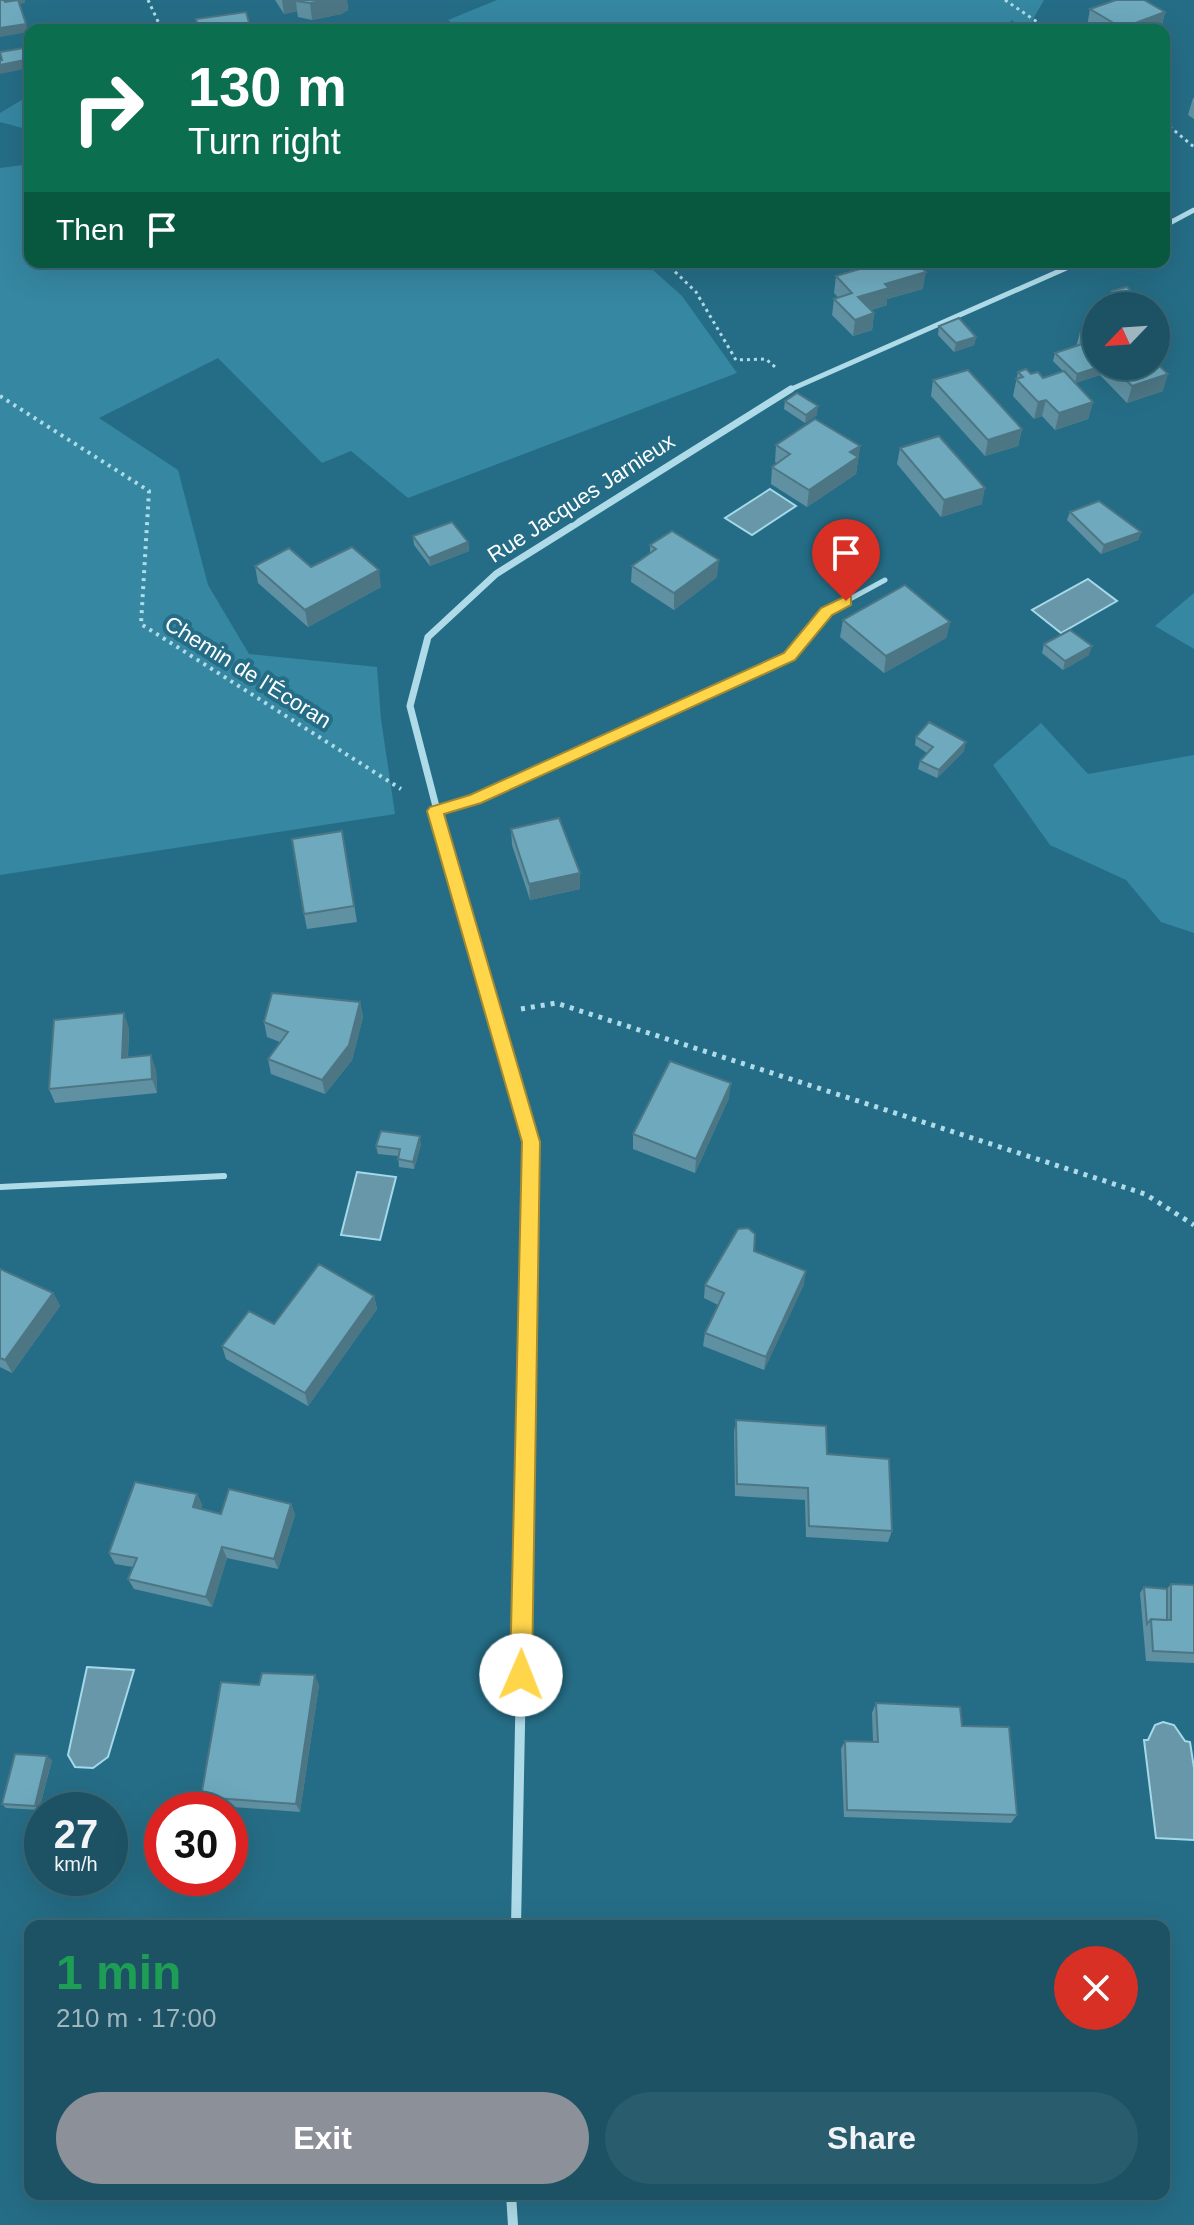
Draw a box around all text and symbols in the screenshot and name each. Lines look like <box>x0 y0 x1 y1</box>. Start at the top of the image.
text: 130 m <box>188 55 347 118</box>
icon: right <box>56 56 160 160</box>
text: Turn right <box>188 121 341 162</box>
icon: arrive <box>140 208 184 252</box>
text: Then <box>56 213 124 246</box>
north arrow <box>1082 292 1170 380</box>
map controls <box>1082 292 1170 380</box>
street label: Rue Jacques Jarnieux <box>483 428 679 568</box>
pin <box>812 519 880 601</box>
icon: arrive <box>824 531 868 575</box>
street label: Chemin de l'Écoran <box>160 611 336 733</box>
position arrow <box>479 1633 563 1717</box>
speed limit sign: 30 <box>144 1792 248 1896</box>
text: 27 <box>54 1812 98 1856</box>
text: km/h <box>54 1853 98 1875</box>
text: 1 min <box>56 1946 181 1999</box>
button: close <box>1054 1946 1138 2030</box>
text: 210 m · 17:00 <box>56 2003 216 2033</box>
button: Exit <box>56 2092 589 2184</box>
button: Share <box>605 2092 1138 2184</box>

